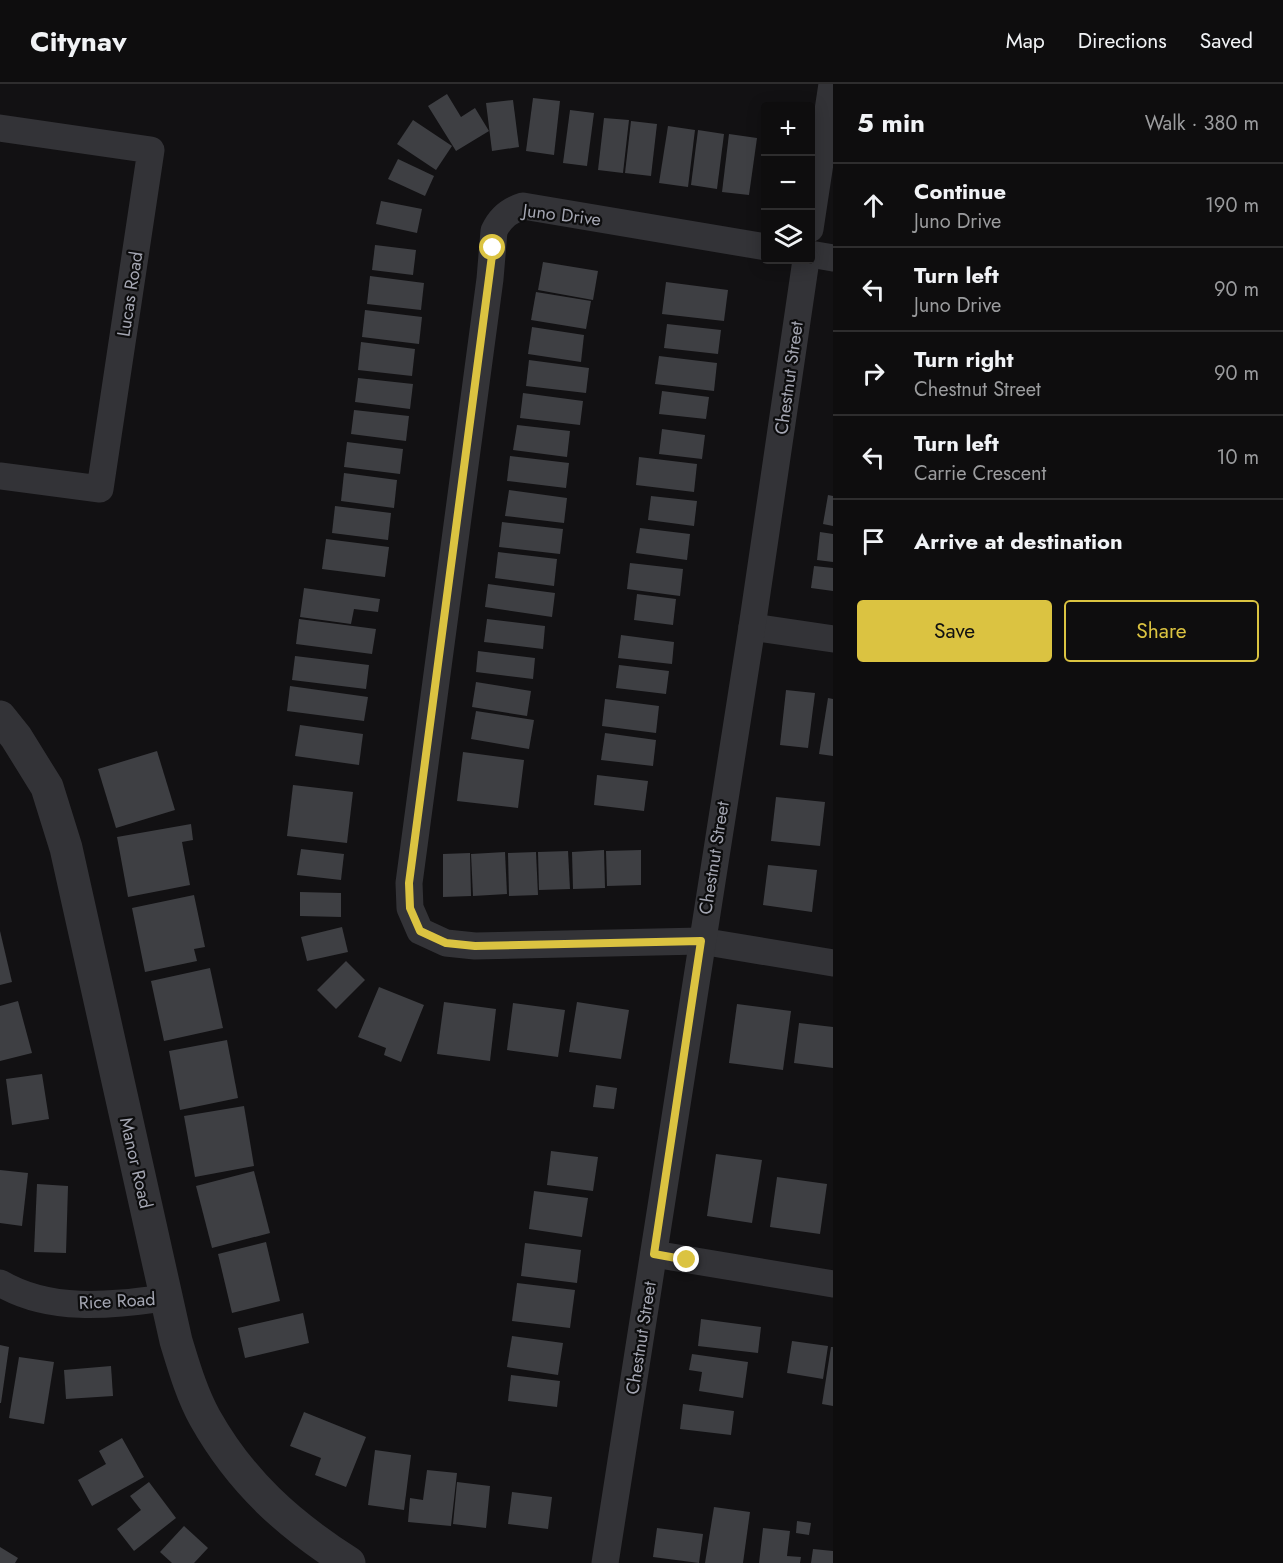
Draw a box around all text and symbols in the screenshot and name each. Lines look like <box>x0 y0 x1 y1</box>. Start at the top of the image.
text: Citynav <box>30 21 127 62</box>
text: Map <box>1006 26 1045 56</box>
text: Directions <box>1078 26 1167 56</box>
text: Saved <box>1200 26 1253 56</box>
map controls <box>761 102 815 264</box>
button: + <box>761 102 815 156</box>
text: 5 min <box>857 104 925 142</box>
text: Walk · 380 m <box>1145 109 1259 138</box>
button: − <box>761 156 815 210</box>
text: Continue <box>914 175 1006 207</box>
icon: ahead <box>857 189 890 222</box>
text: 190 m <box>1205 191 1259 220</box>
street label: Juno Drive <box>519 197 603 233</box>
text: Juno Drive <box>914 207 1001 236</box>
button: layers <box>761 210 815 264</box>
route start <box>479 234 505 260</box>
street label: Lucas Road <box>110 250 150 338</box>
text: Turn left <box>914 259 999 291</box>
icon: left <box>857 273 890 306</box>
text: 90 m <box>1214 275 1259 304</box>
text: Juno Drive <box>914 291 1001 320</box>
street label: Chestnut Street <box>768 319 810 436</box>
text: Turn right <box>914 343 1014 375</box>
icon: right <box>857 357 890 390</box>
text: 90 m <box>1214 359 1259 388</box>
text: Chestnut Street <box>914 375 1041 404</box>
text: Turn left <box>914 427 999 459</box>
icon: left <box>857 441 890 474</box>
text: 10 m <box>1216 443 1259 472</box>
text: Carrie Crescent <box>914 459 1046 488</box>
icon: arrive <box>857 525 890 558</box>
text: Arrive at destination <box>914 525 1123 557</box>
button: Save <box>857 600 1052 662</box>
button: Share <box>1064 600 1259 662</box>
street label: Chestnut Street <box>692 799 736 916</box>
street label: Manor Road <box>113 1115 159 1211</box>
route end <box>673 1246 699 1272</box>
street label: Chestnut Street <box>619 1279 663 1396</box>
street label: Rice Road <box>78 1286 156 1316</box>

